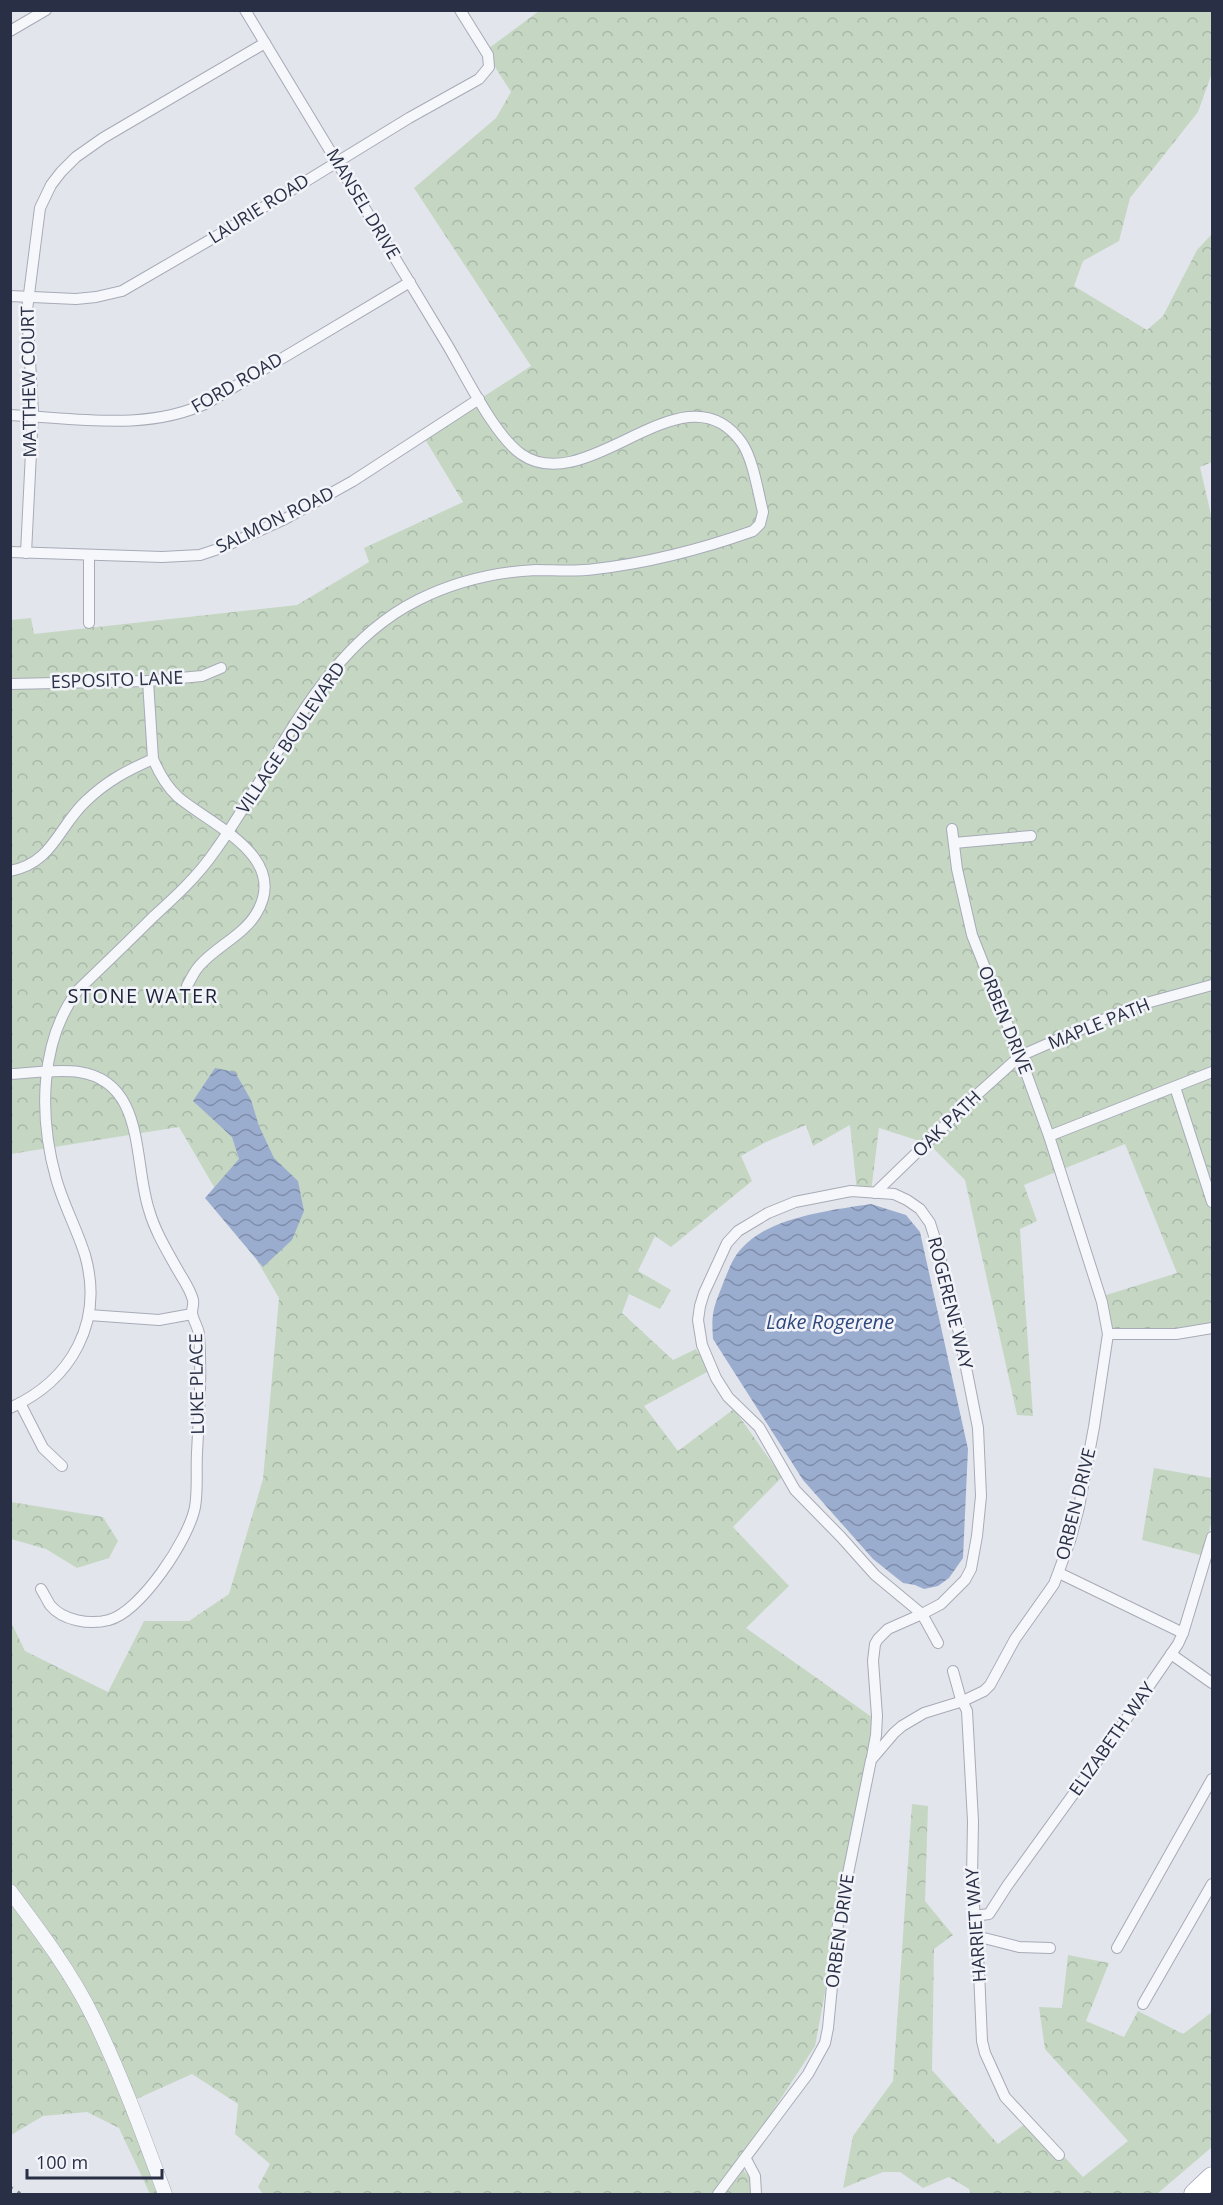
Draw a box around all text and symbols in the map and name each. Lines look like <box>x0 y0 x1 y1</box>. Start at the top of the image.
street label: MANSEL DRIVE <box>321 144 406 263</box>
street label: LAURIE ROAD <box>204 168 313 249</box>
street label: MATTHEW COURT <box>15 306 41 458</box>
street label: FORD ROAD <box>186 346 287 418</box>
street label: SALMON ROAD <box>211 480 338 558</box>
street label: VILLAGE BOULEVARD <box>230 657 350 818</box>
street label: ESPOSITO LANE <box>50 665 184 693</box>
street label: ORBEN DRIVE <box>973 962 1039 1077</box>
district label: STONE WATER <box>68 982 219 1009</box>
street label: MAPLE PATH <box>1044 992 1153 1054</box>
street label: OAK PATH <box>907 1085 986 1162</box>
street label: ROGERENE WAY <box>923 1234 979 1372</box>
water label: Lake Rogerene <box>766 1308 894 1335</box>
street label: LUKE PLACE <box>183 1333 209 1435</box>
street label: ORBEN DRIVE <box>1049 1445 1101 1562</box>
street label: ELIZABETH WAY <box>1063 1676 1160 1800</box>
street label: HARRIET WAY <box>959 1866 991 1983</box>
street label: ORBEN DRIVE <box>819 1872 859 1989</box>
scale bar <box>27 2142 162 2180</box>
text: 100 m <box>36 2150 88 2174</box>

